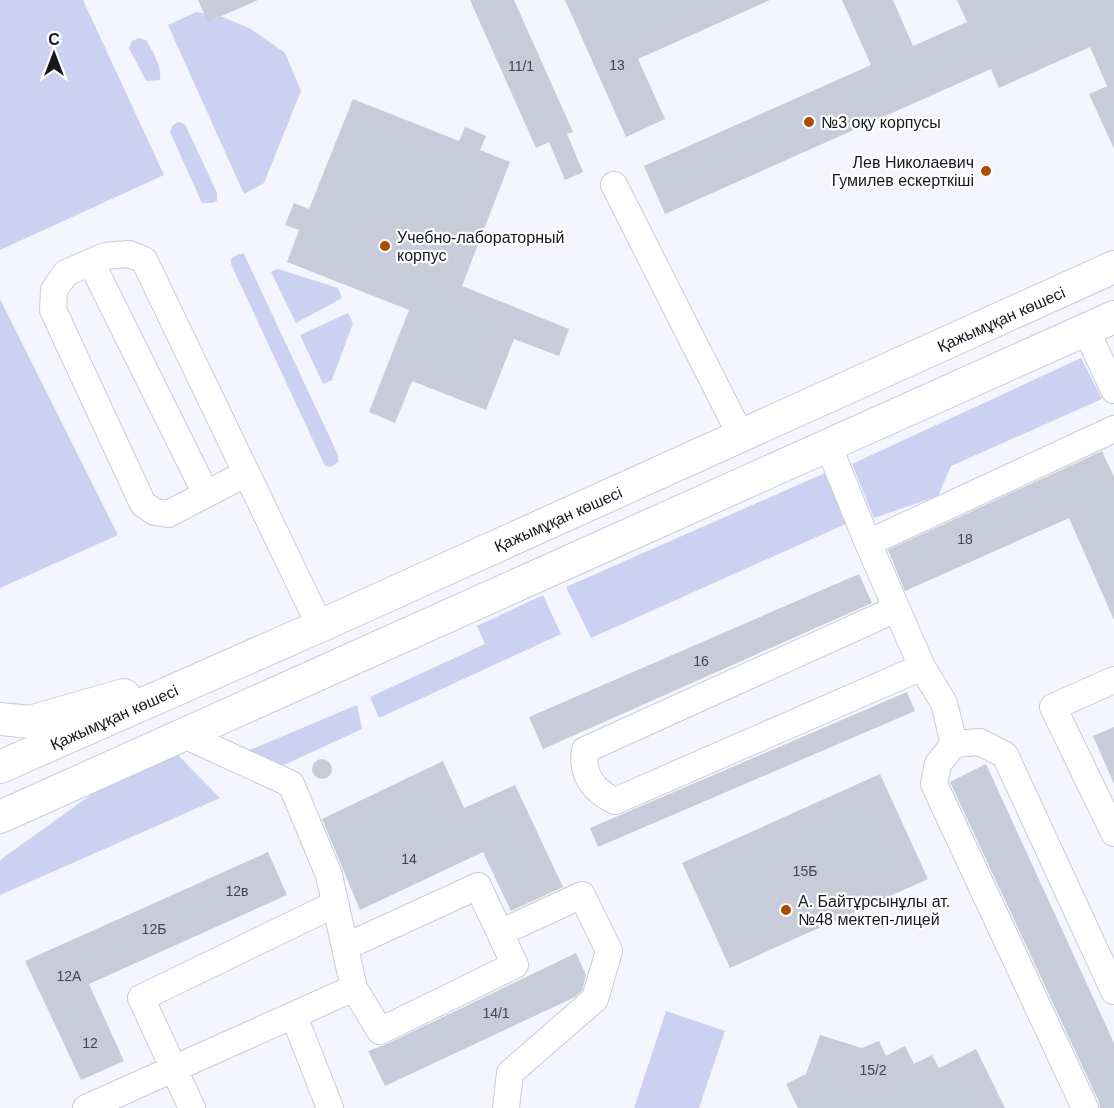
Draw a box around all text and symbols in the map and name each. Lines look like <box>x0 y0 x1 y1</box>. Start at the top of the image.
north arrow <box>24 24 84 84</box>
text: С <box>48 31 60 48</box>
house number: 13 <box>609 57 625 73</box>
house number: 11/1 <box>508 58 534 74</box>
place label: №3 оқу корпусы <box>821 114 941 131</box>
marker: №3 оқу корпусы <box>802 115 816 129</box>
place label: Лев Николаевич Гумилев ескерткіші <box>832 154 974 189</box>
marker: Лев Николаевич Гумилев ескерткіші <box>979 164 993 178</box>
place label: Учебно-лабораторный корпус <box>397 229 564 264</box>
marker: Учебно-лабораторный корпус <box>378 239 392 253</box>
street label: Қажымұқан көшесі <box>935 284 1068 355</box>
street label: Қажымұқан көшесі <box>492 484 625 555</box>
house number: 18 <box>957 531 973 547</box>
house number: 16 <box>693 653 709 669</box>
street label: Қажымұқан көшесі <box>48 682 181 753</box>
house number: 14 <box>401 851 417 867</box>
house number: 15Б <box>793 863 817 879</box>
house number: 12в <box>225 883 249 899</box>
place label: А. Байтұрсынұлы ат. №48 мектеп-лицей <box>798 893 950 928</box>
marker: А. Байтұрсынұлы ат. №48 мектеп-лицей <box>779 903 793 917</box>
house number: 12Б <box>142 921 166 937</box>
house number: 12А <box>57 968 82 984</box>
house number: 14/1 <box>482 1005 510 1021</box>
house number: 12 <box>82 1035 98 1051</box>
house number: 15/2 <box>859 1062 887 1078</box>

